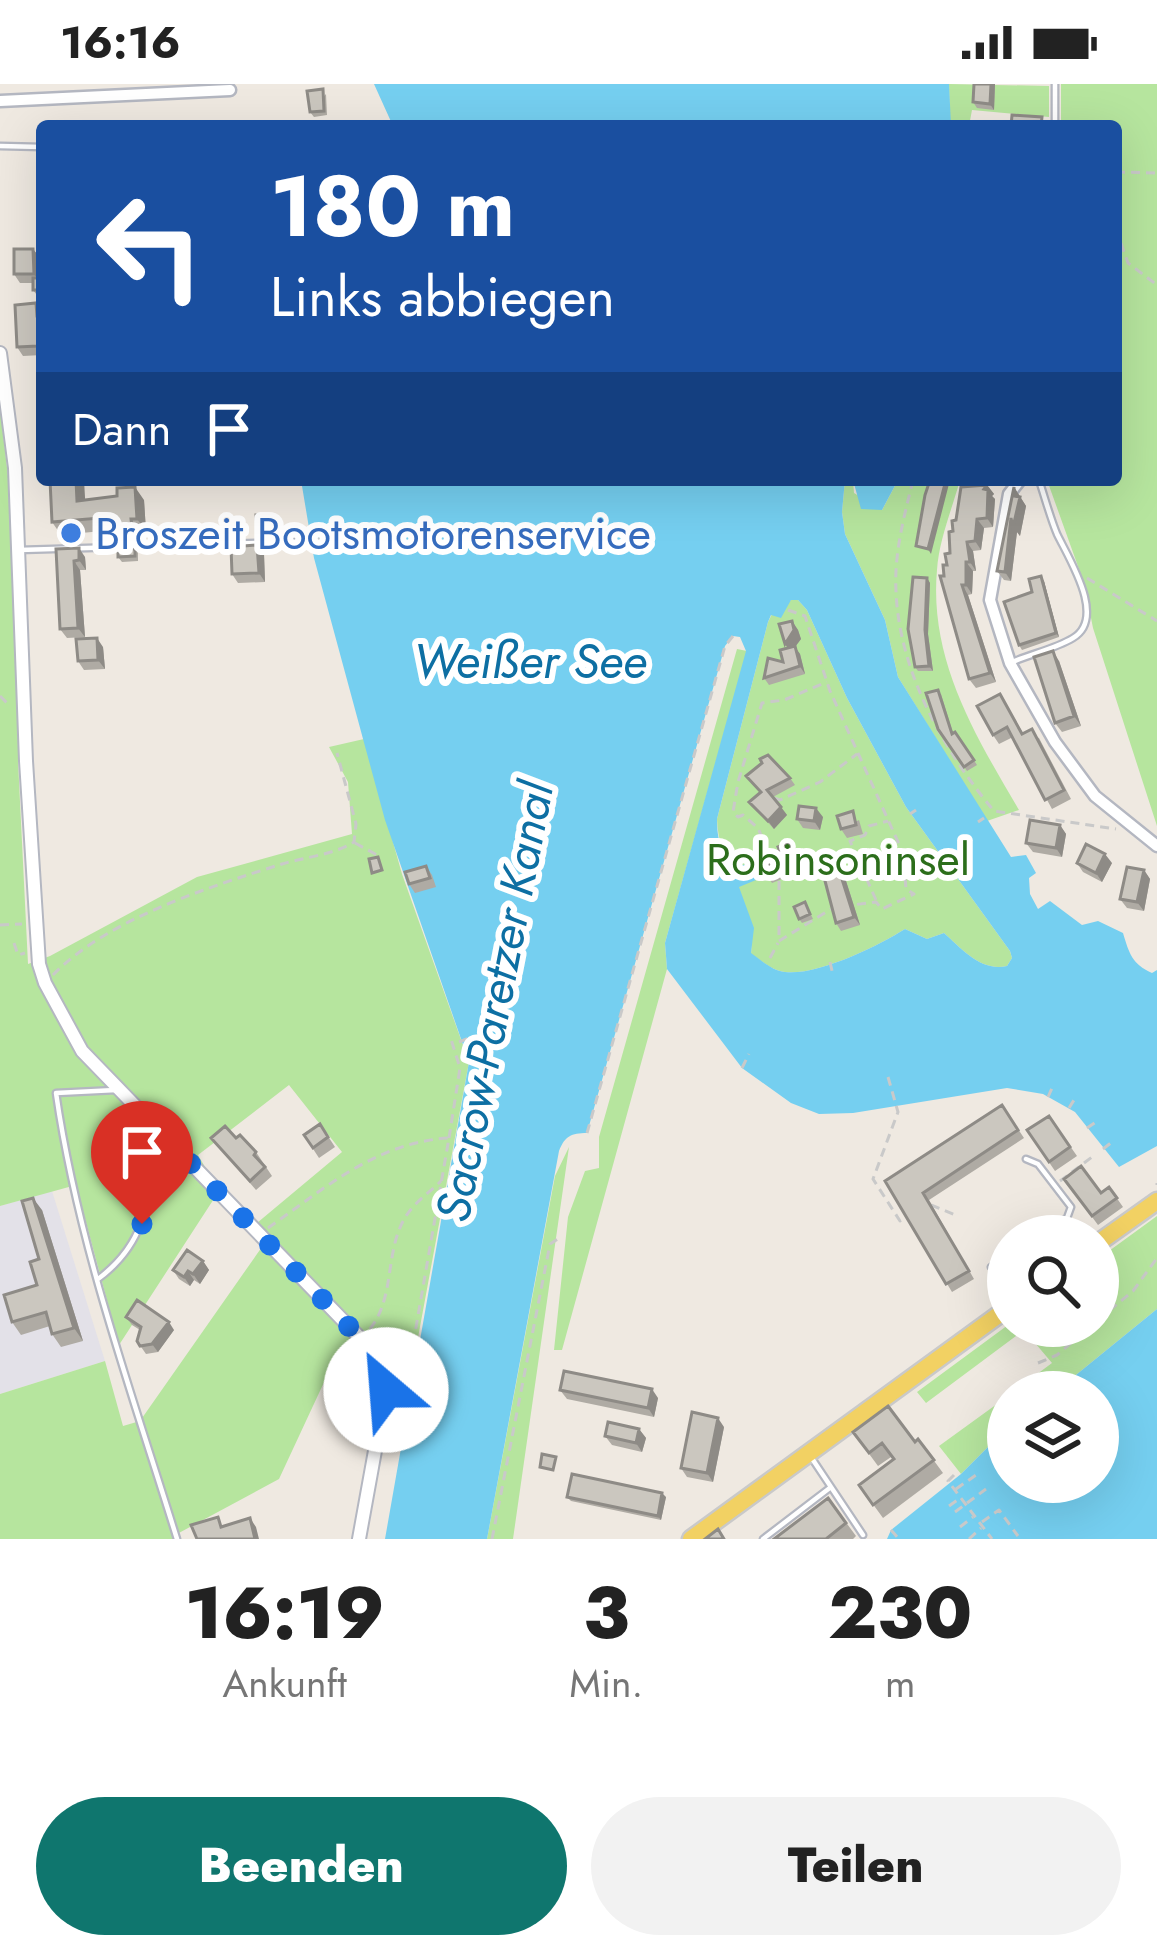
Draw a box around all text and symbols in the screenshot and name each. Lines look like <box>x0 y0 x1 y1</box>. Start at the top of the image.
text: 16:16 <box>60 10 181 75</box>
text: 180 m <box>270 146 515 268</box>
icon: left <box>72 168 228 324</box>
text: Links abbiegen <box>270 258 615 336</box>
icon: arrive <box>196 396 262 462</box>
text: Dann <box>72 397 172 462</box>
place label: Broszeit Bootsmotorenservice <box>95 501 651 566</box>
marker: Broszeit Bootsmotorenservice <box>58 520 84 546</box>
water label: Weißer See <box>413 627 647 696</box>
water label: Sacrow-Paretzer Kanal <box>418 774 571 1228</box>
park label: Robinsoninsel <box>706 827 970 892</box>
pin <box>91 1101 193 1224</box>
icon: arrive <box>109 1119 175 1185</box>
map controls <box>987 1215 1119 1503</box>
button: search <box>987 1215 1119 1347</box>
position arrow <box>323 1327 449 1453</box>
button: layers <box>987 1371 1119 1503</box>
text: 16:19 <box>185 1561 385 1665</box>
text: 3 <box>583 1561 629 1665</box>
text: 230 <box>828 1561 972 1665</box>
text: Ankunft <box>222 1655 347 1712</box>
text: Min. <box>569 1655 643 1712</box>
text: m <box>885 1655 915 1712</box>
button: Beenden <box>36 1797 567 1935</box>
button: Teilen <box>591 1797 1121 1935</box>

